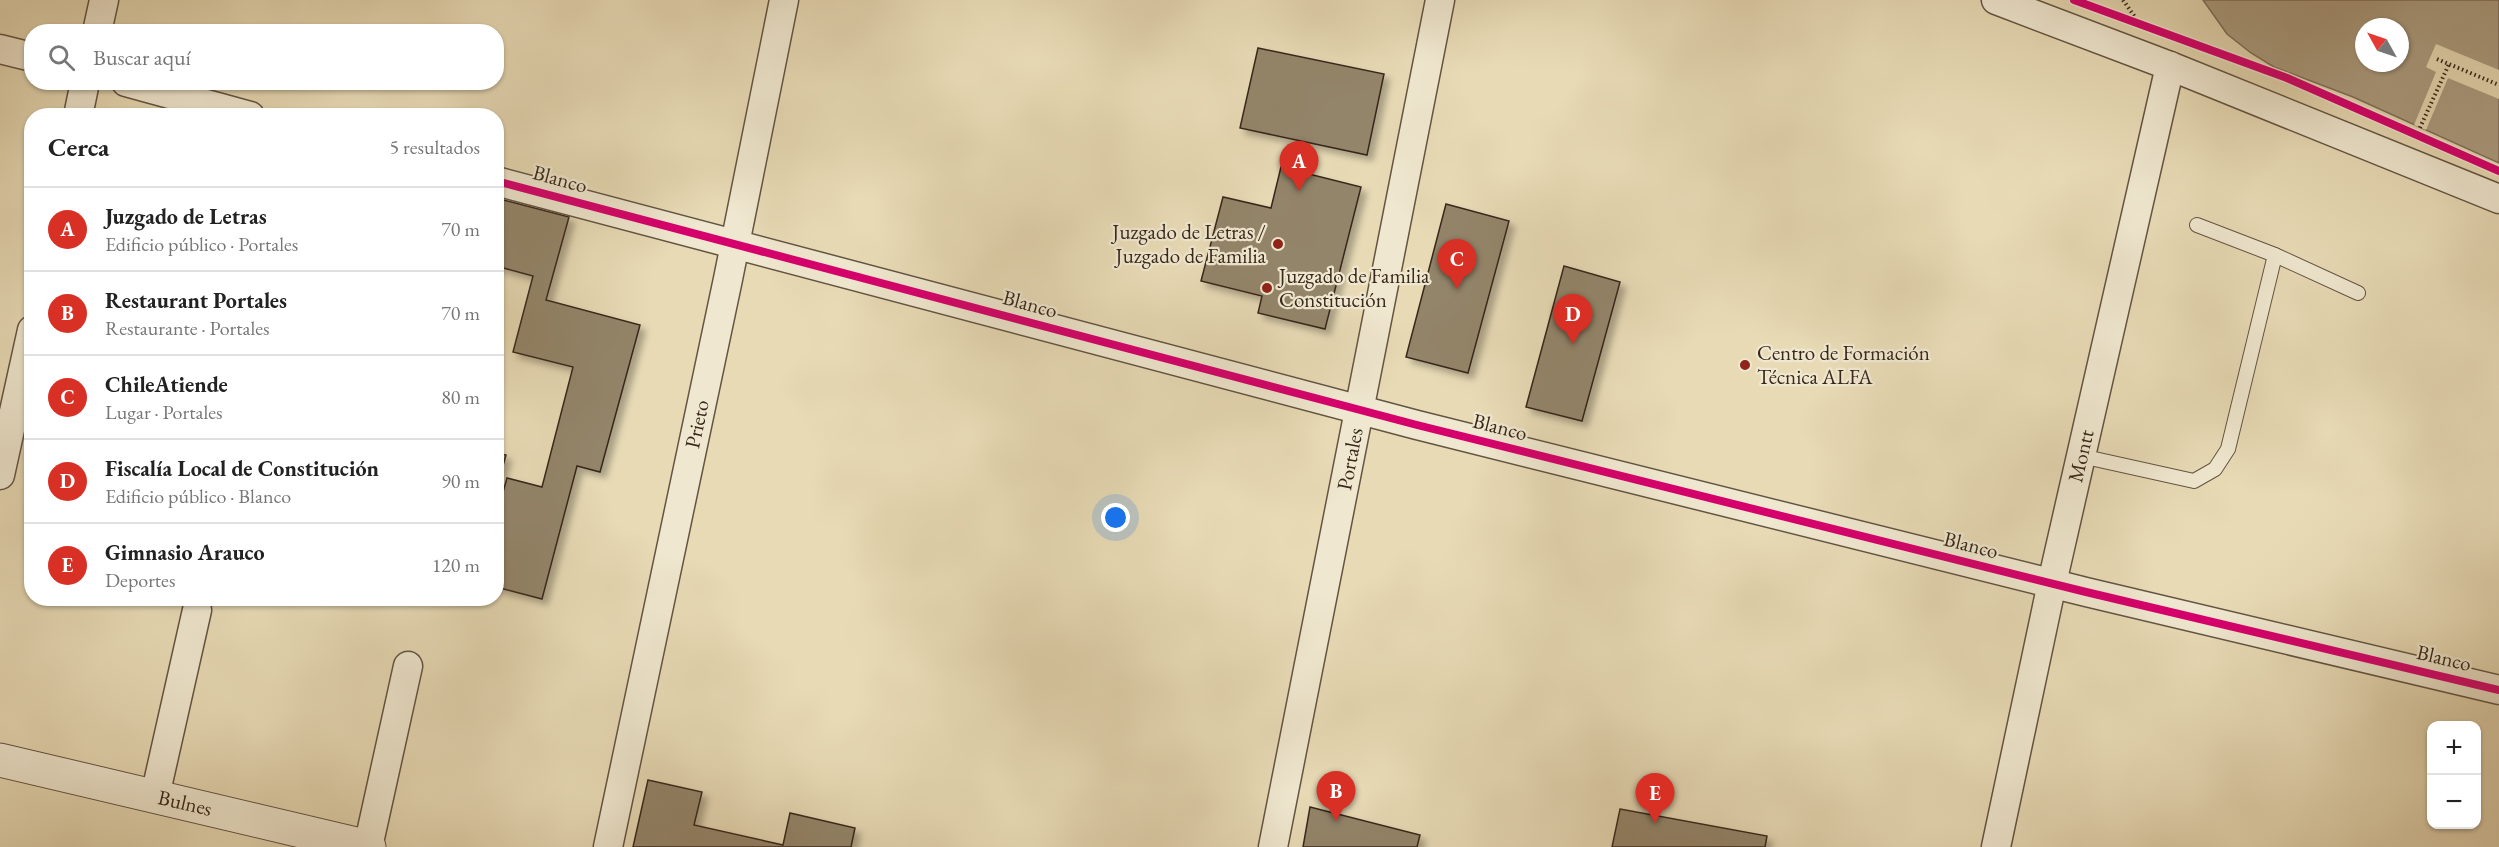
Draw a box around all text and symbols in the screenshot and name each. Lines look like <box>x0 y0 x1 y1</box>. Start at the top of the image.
north arrow <box>2355 18 2409 72</box>
search box <box>24 24 504 90</box>
icon: search <box>45 41 78 74</box>
text: Buscar aquí <box>93 43 191 72</box>
text: Cerca <box>48 130 109 164</box>
text: 5 resultados <box>389 134 480 160</box>
pin: A <box>1280 142 1318 191</box>
street label: Blanco <box>530 158 590 199</box>
text: Juzgado de Letras <box>105 202 267 231</box>
text: A <box>60 216 75 242</box>
text: 70 m <box>441 216 480 242</box>
place label: Juzgado de Letras / Juzgado de Familia <box>1110 218 1267 269</box>
text: Edificio público · Portales <box>105 231 298 257</box>
marker: Juzgado de Letras / Juzgado de Familia <box>1271 237 1285 251</box>
pin: C <box>1438 240 1476 289</box>
place label: Juzgado de Familia Constitución <box>1277 262 1430 313</box>
marker: Juzgado de Familia Constitución <box>1260 281 1274 295</box>
street label: Blanco <box>1000 283 1060 324</box>
text: Restaurant Portales <box>105 286 287 315</box>
pin: D <box>1554 294 1592 344</box>
text: B <box>61 300 74 326</box>
text: 70 m <box>441 300 480 326</box>
text: Restaurante · Portales <box>105 315 270 341</box>
place label: Centro de Formación Técnica ALFA <box>1757 339 1930 390</box>
marker: Centro de Formación Técnica ALFA <box>1738 358 1752 372</box>
text: ChileAtiende <box>105 370 228 399</box>
text: C <box>60 384 75 410</box>
text: 80 m <box>441 384 480 410</box>
street label: Prieto <box>678 397 715 451</box>
text: Lugar · Portales <box>105 399 223 425</box>
street label: Blanco <box>1470 407 1530 446</box>
street label: Portales <box>1330 425 1369 492</box>
street label: Montt <box>2061 427 2100 485</box>
text: Fiscalía Local de Constitución <box>105 454 379 483</box>
text: D <box>60 468 75 494</box>
text: 90 m <box>441 468 480 494</box>
text: Edificio público · Blanco <box>105 483 291 509</box>
your location <box>1101 503 1130 532</box>
street label: Blanco <box>1941 525 2001 564</box>
text: Gimnasio Arauco <box>105 538 265 567</box>
text: E <box>62 552 73 578</box>
text: 120 m <box>432 552 480 578</box>
text: Deportes <box>105 567 175 593</box>
street label: Blanco <box>2414 638 2474 677</box>
map controls <box>2427 721 2481 829</box>
button: + <box>2427 721 2481 775</box>
pin: B <box>1316 772 1356 821</box>
pin: E <box>1636 774 1674 823</box>
button: − <box>2427 775 2481 829</box>
street label: Bulnes <box>156 783 215 822</box>

